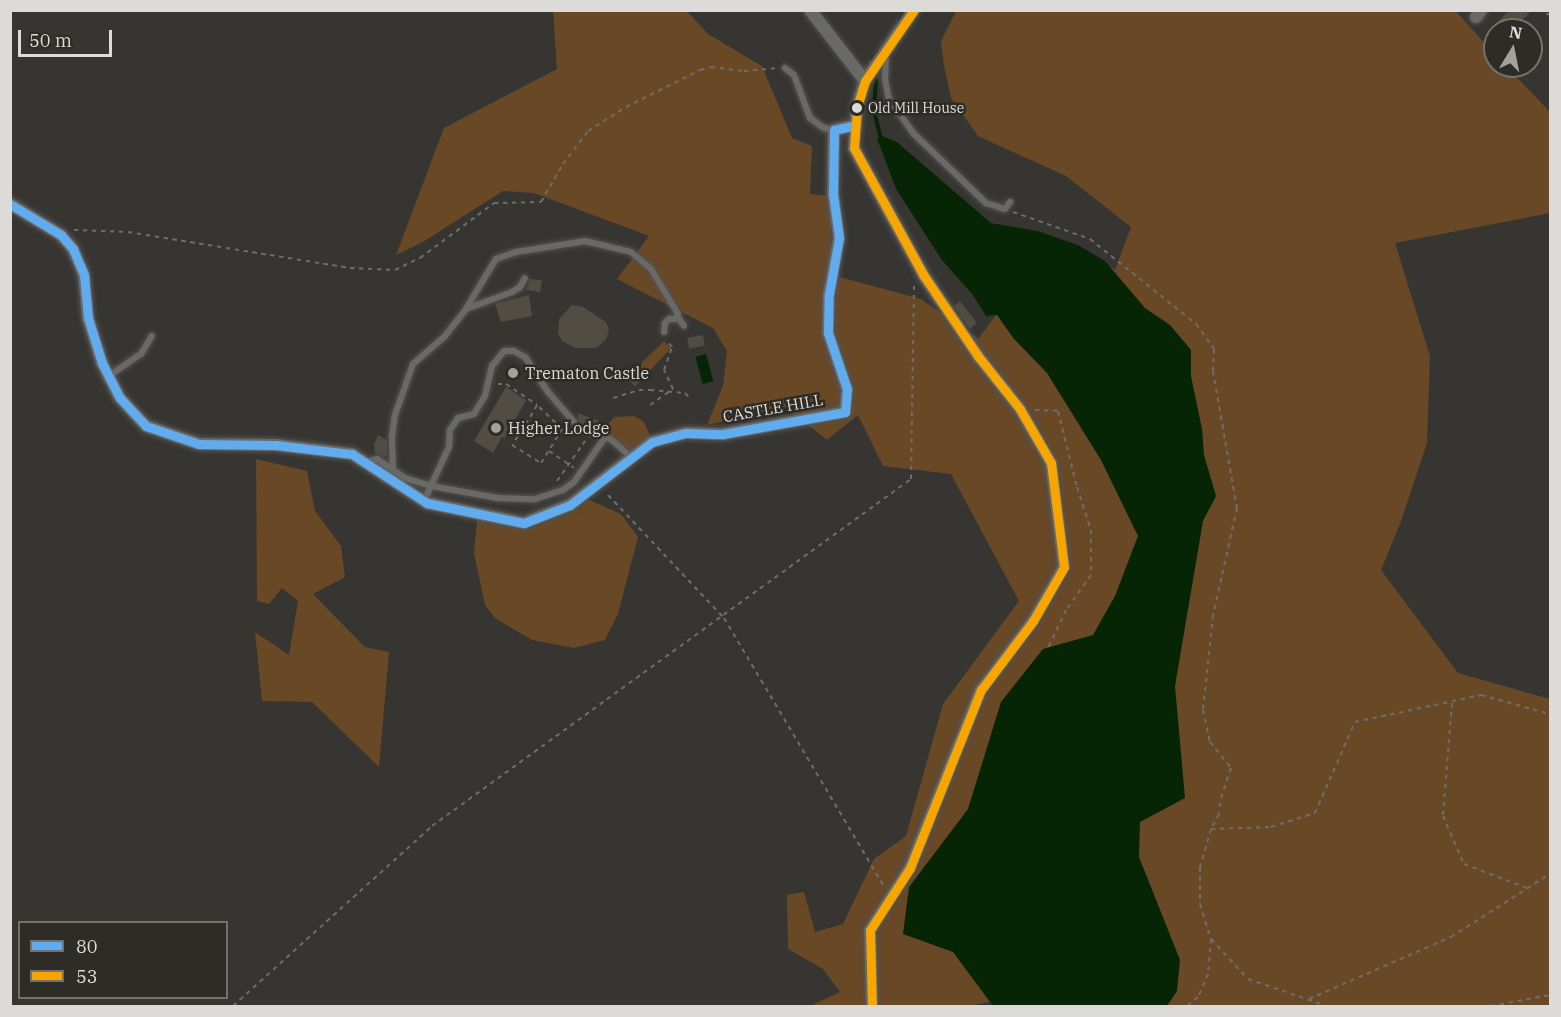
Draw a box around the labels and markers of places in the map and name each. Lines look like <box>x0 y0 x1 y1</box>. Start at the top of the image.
place label: Old Mill House <box>868 100 964 116</box>
marker: Old Mill House <box>851 102 863 114</box>
place label: Trematon Castle <box>525 363 649 383</box>
marker: Trematon Castle <box>506 366 520 380</box>
place label: Higher Lodge <box>508 418 609 438</box>
marker: Higher Lodge <box>489 421 503 435</box>

